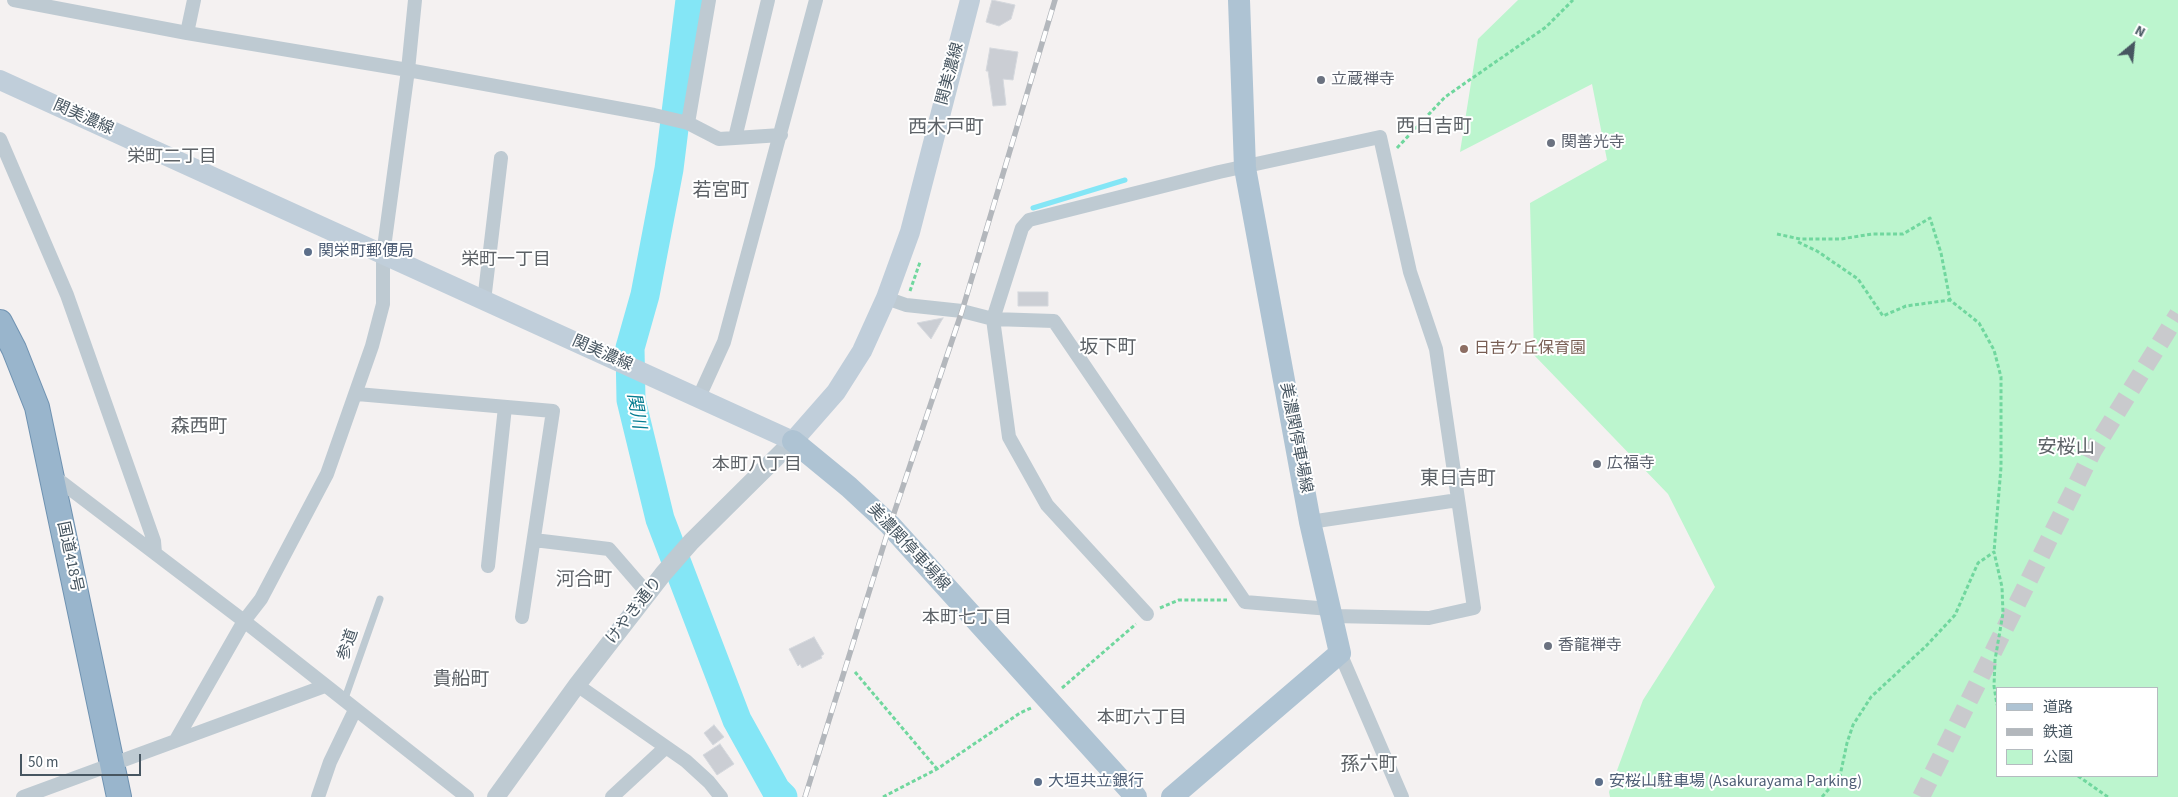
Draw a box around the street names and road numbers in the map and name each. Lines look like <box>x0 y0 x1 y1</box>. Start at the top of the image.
street label: 関美濃線 <box>933 41 969 107</box>
street label: 関美濃線 <box>50 96 116 140</box>
street label: 関美濃線 <box>569 332 635 376</box>
street label: 美濃関停車場線 <box>1275 381 1315 495</box>
street label: 美濃関停車場線 <box>863 500 953 596</box>
street label: 国道418号 <box>52 520 86 594</box>
street label: けやき通り <box>603 574 667 648</box>
street label: 参道 <box>335 627 363 663</box>

